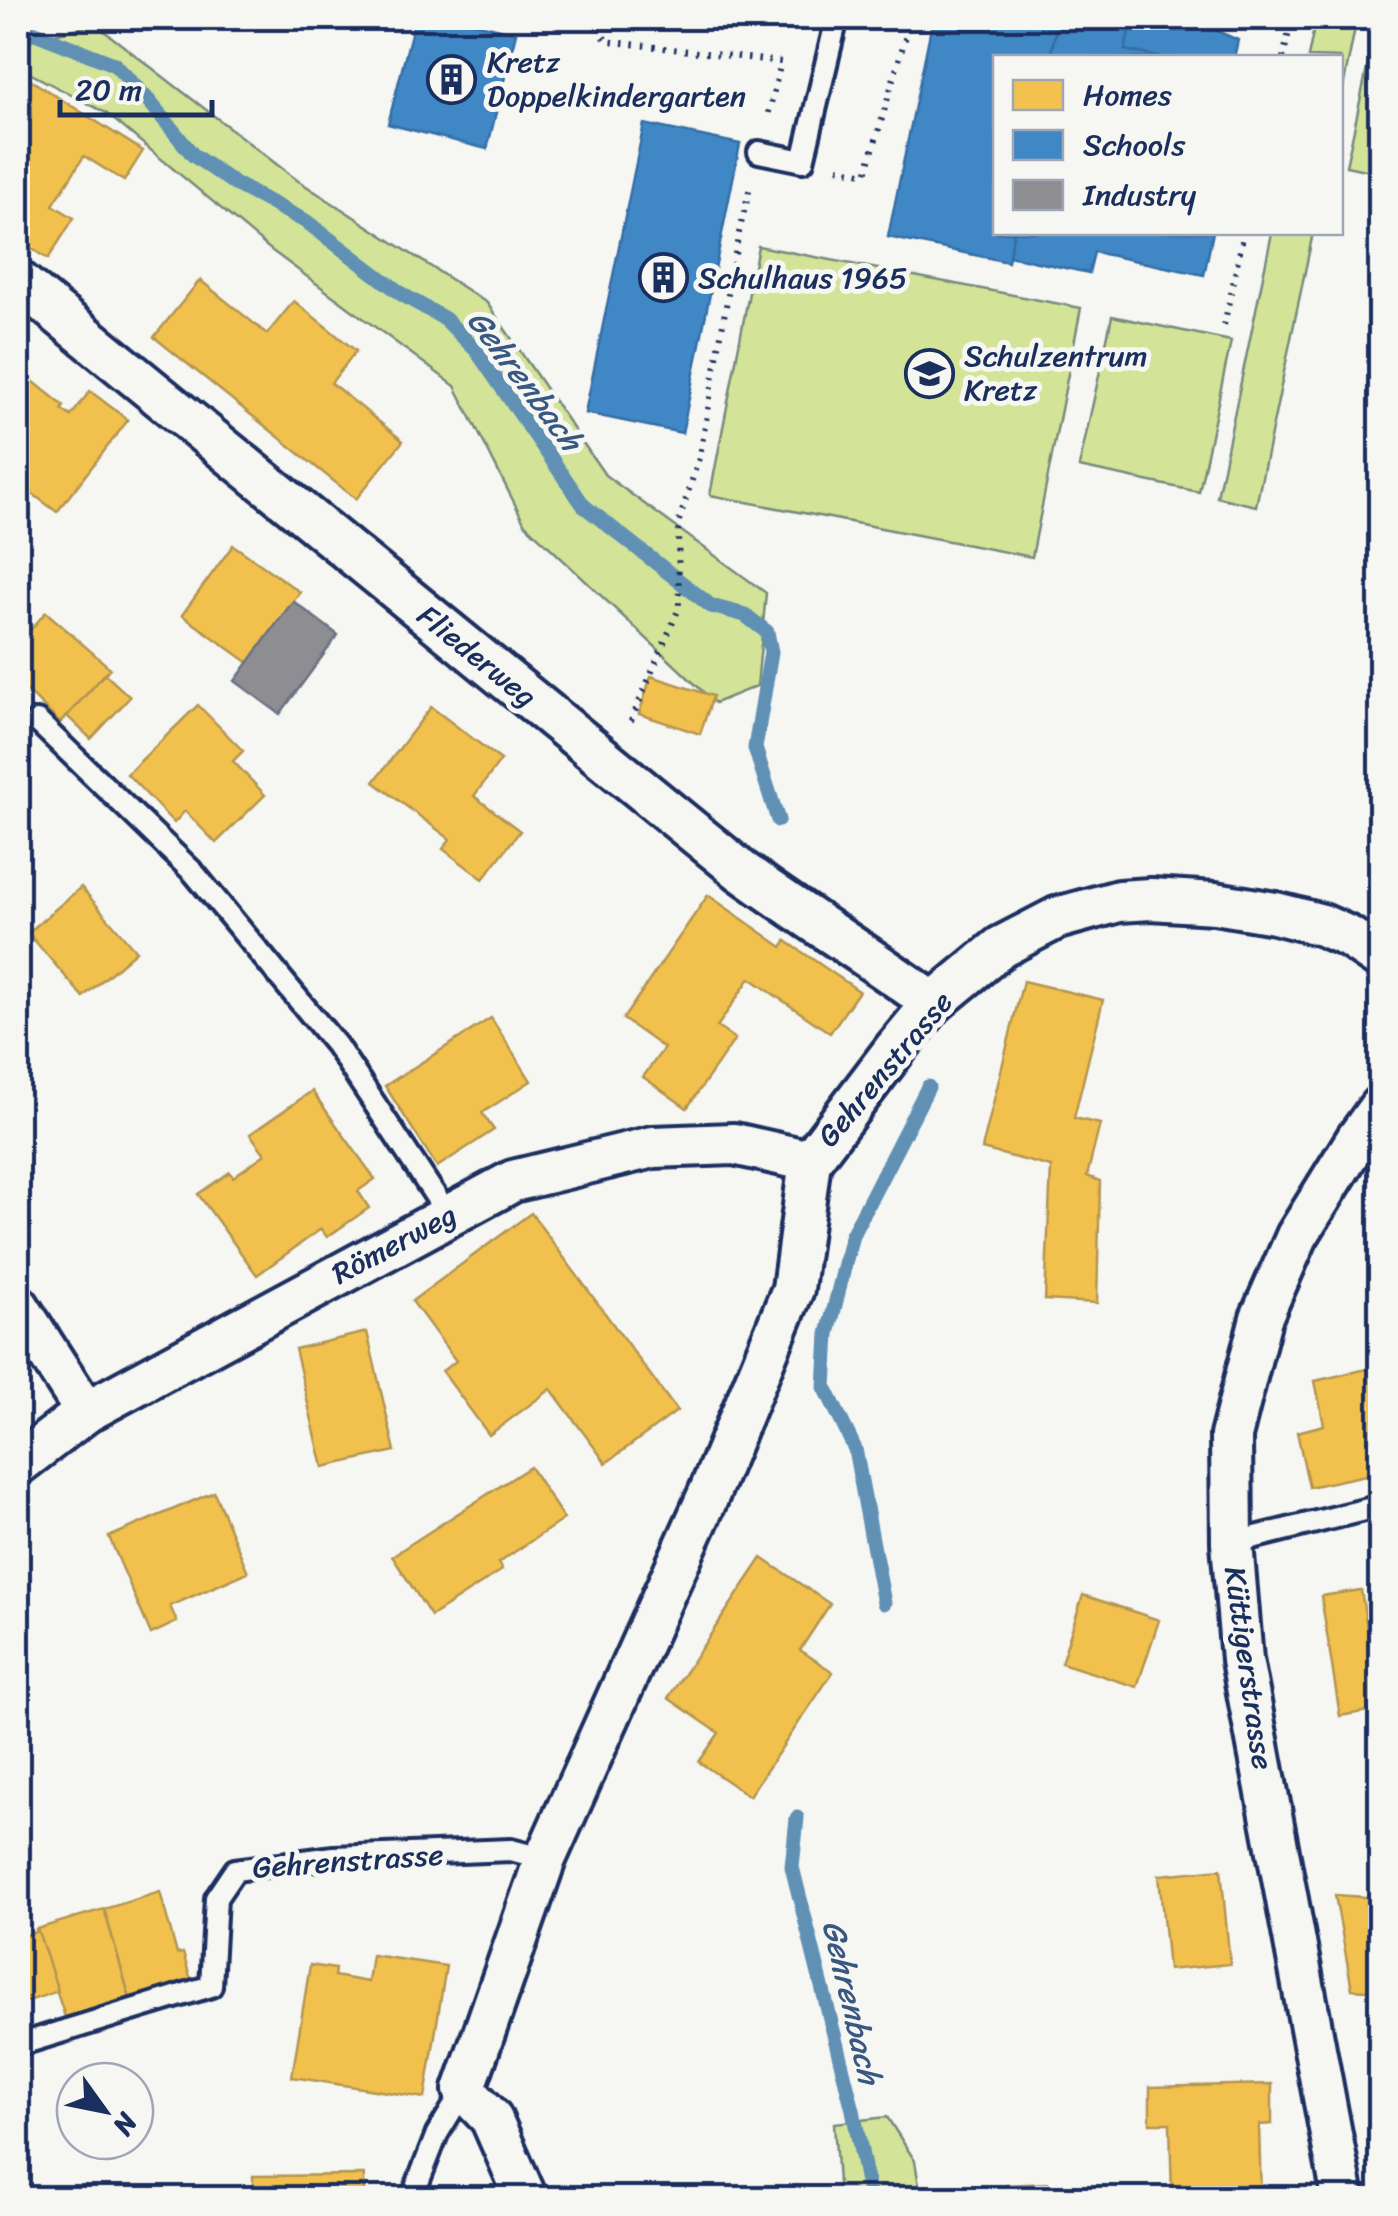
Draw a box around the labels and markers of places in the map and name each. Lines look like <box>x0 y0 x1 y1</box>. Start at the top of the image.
place label: Kretz Doppelkindergarten <box>487 35 746 123</box>
building icon: Kretz Doppelkindergarten <box>426 53 478 105</box>
place label: Schulhaus 1965 <box>698 251 907 305</box>
building icon: Schulhaus 1965 <box>637 252 689 304</box>
place label: Schulzentrum Kretz <box>964 329 1148 417</box>
school or university icon: Schulzentrum Kretz <box>903 347 955 399</box>

